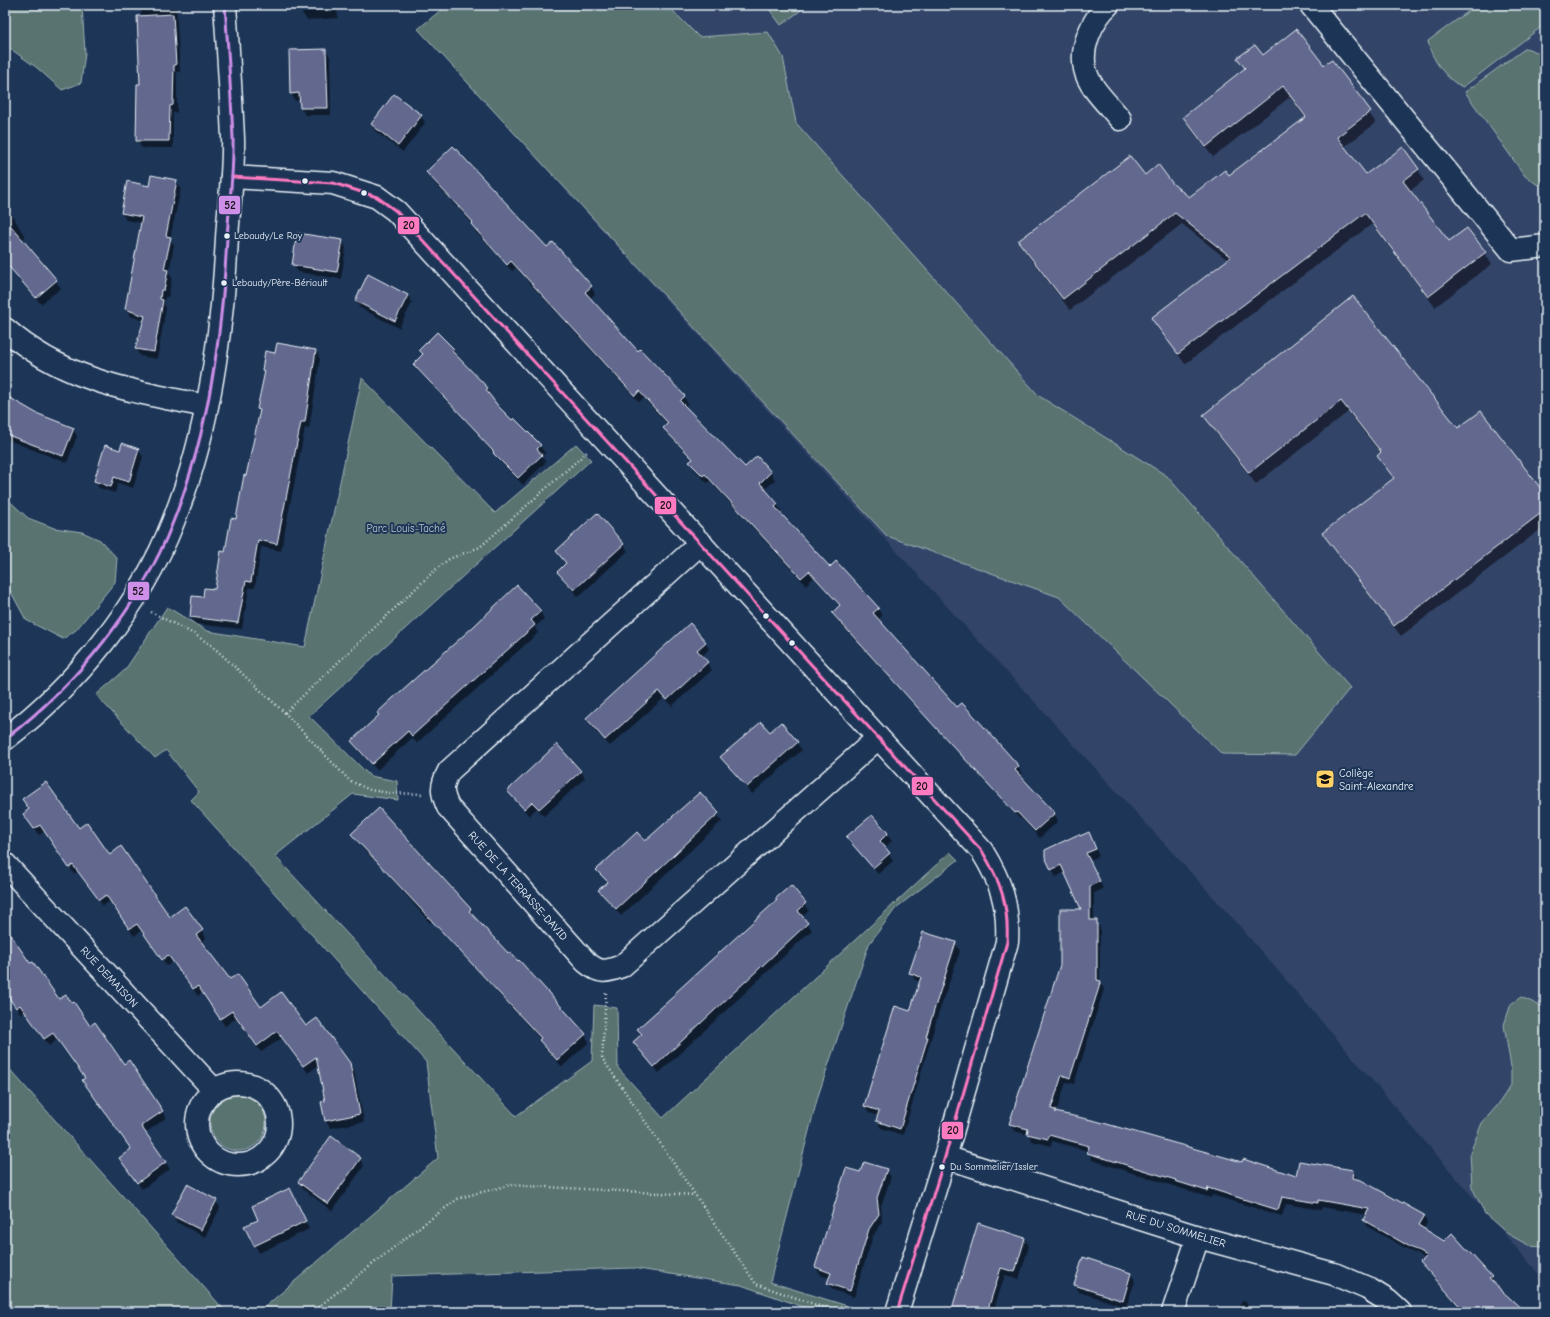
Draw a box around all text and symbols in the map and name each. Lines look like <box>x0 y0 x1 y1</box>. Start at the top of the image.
unlabelled marker <box>300 176 310 186</box>
unlabelled marker <box>359 188 369 198</box>
line badge: 52 <box>218 195 241 215</box>
text: 52 <box>224 199 236 212</box>
line badge: 20 <box>397 216 420 235</box>
text: 20 <box>403 219 415 232</box>
place label: Lebaudy/Le Roy <box>234 230 303 242</box>
marker: Lebaudy/Le Roy <box>222 231 232 241</box>
place label: Lebaudy/Père-Bériault <box>232 277 328 289</box>
marker: Lebaudy/Père-Bériault <box>219 278 229 288</box>
line badge: 20 <box>654 496 677 515</box>
text: 20 <box>660 499 672 512</box>
park label: Parc Louis-Taché <box>366 522 446 535</box>
line badge: 52 <box>127 581 150 601</box>
text: 52 <box>132 585 144 598</box>
unlabelled marker <box>761 611 771 621</box>
unlabelled marker <box>787 638 797 648</box>
place label: Collège Saint-Alexandre <box>1339 767 1414 793</box>
school or university icon: Collège Saint-Alexandre <box>1314 768 1336 790</box>
line badge: 20 <box>911 776 934 796</box>
text: 20 <box>916 780 928 793</box>
street label: RUE DE LA TERRASSE-DAVID <box>466 829 570 943</box>
street label: RUE DEMAISON <box>78 944 140 1010</box>
line badge: 20 <box>941 1121 964 1140</box>
text: 20 <box>947 1124 959 1137</box>
place label: Du Sommelier/Issler <box>950 1161 1038 1173</box>
marker: Du Sommelier/Issler <box>937 1162 947 1172</box>
street label: RUE DU SOMMELIER <box>1124 1208 1228 1251</box>

